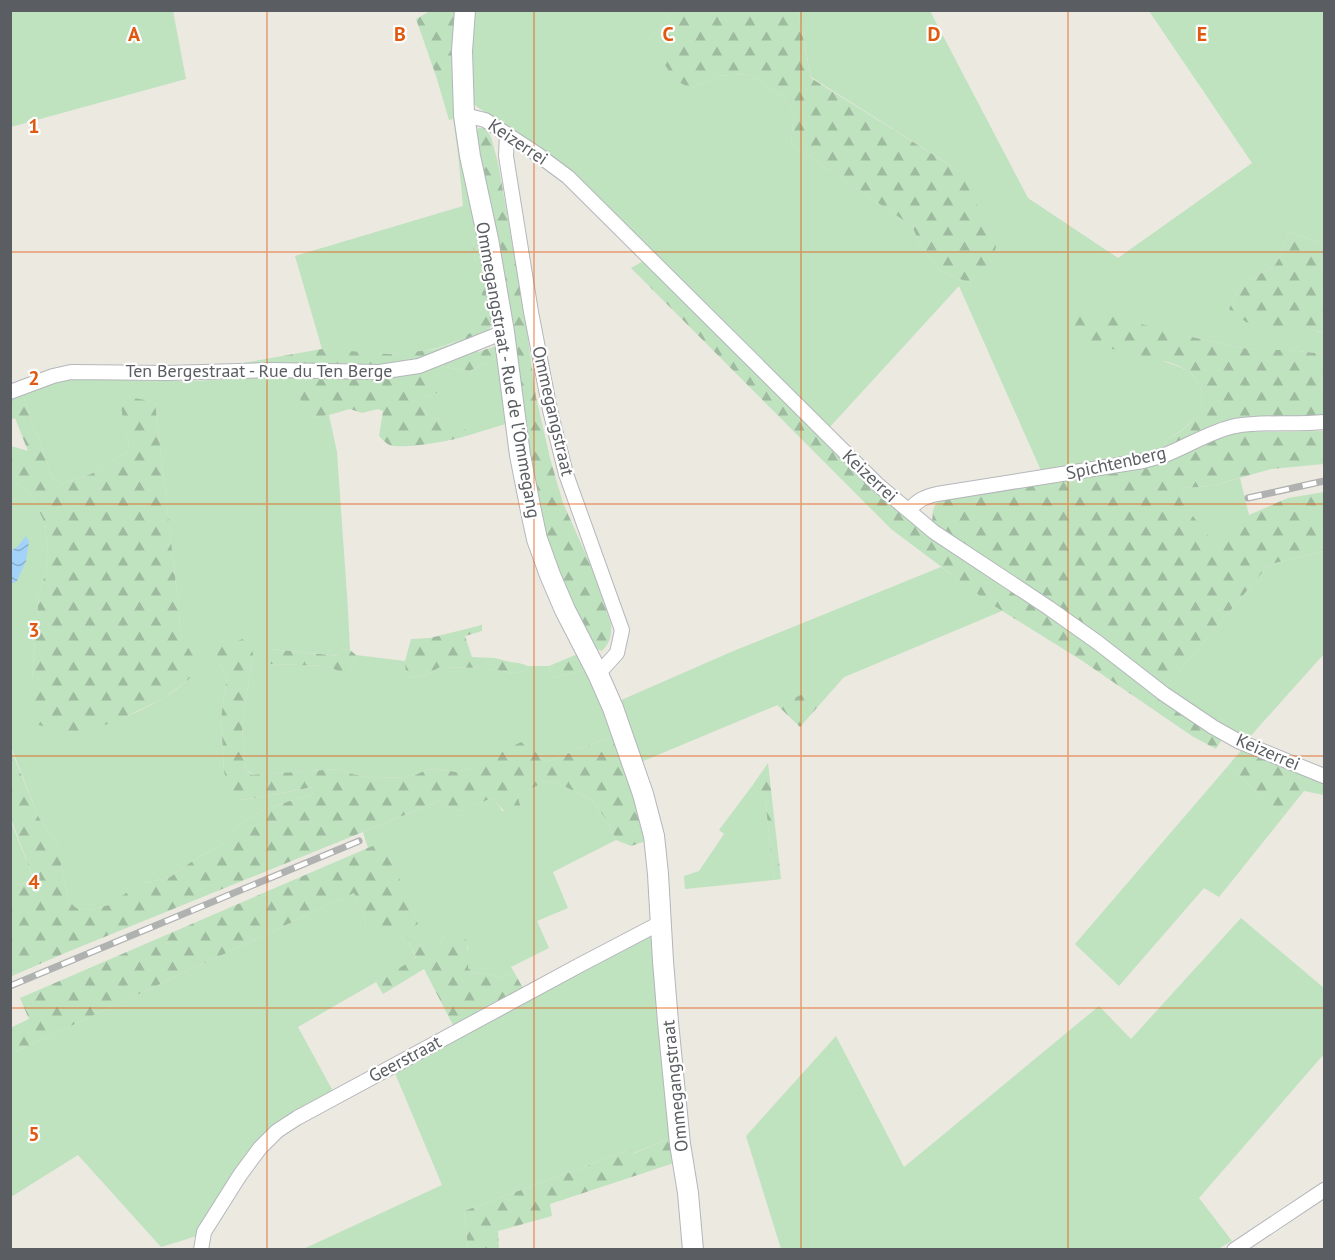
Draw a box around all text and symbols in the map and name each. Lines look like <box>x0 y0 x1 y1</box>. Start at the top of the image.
text: A <box>128 21 141 47</box>
text: B <box>394 21 406 47</box>
text: C <box>662 21 674 47</box>
text: D <box>928 21 941 47</box>
text: E <box>1197 21 1207 47</box>
text: 1 <box>28 113 40 139</box>
street label: Keizerrei <box>484 113 553 170</box>
street label: Ommegangstraat - Rue de l'Ommegang <box>471 220 546 520</box>
street label: Ommegangstraat <box>527 344 580 478</box>
street label: Ten Bergestraat - Rue du Ten Berge <box>126 359 392 382</box>
text: 2 <box>28 365 40 391</box>
street label: Spichtenberg <box>1064 441 1168 484</box>
street label: Keizerrei <box>838 444 903 507</box>
text: 3 <box>28 617 40 643</box>
street label: Keizerrei <box>1233 728 1304 775</box>
text: 4 <box>28 869 40 895</box>
street label: Ommegangstraat <box>656 1019 693 1153</box>
street label: Geerstraat <box>364 1030 445 1087</box>
text: 5 <box>28 1121 40 1147</box>

